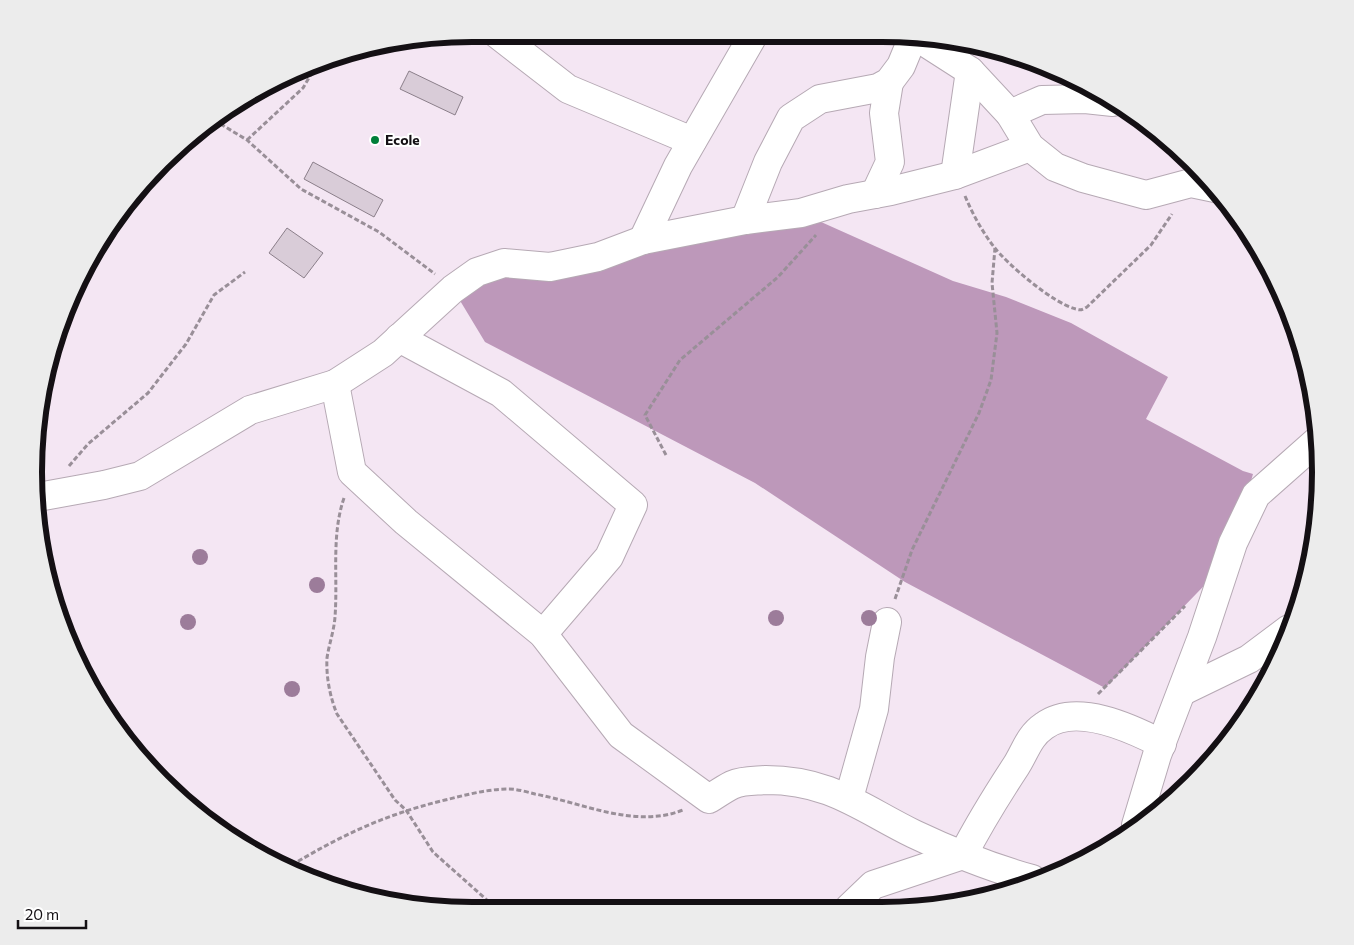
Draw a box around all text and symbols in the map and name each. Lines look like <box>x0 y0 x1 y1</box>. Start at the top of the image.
place label: Ecole <box>385 131 420 148</box>
marker: Ecole <box>369 134 381 146</box>
scale bar <box>18 898 85 930</box>
text: 20 m <box>25 905 59 923</box>

